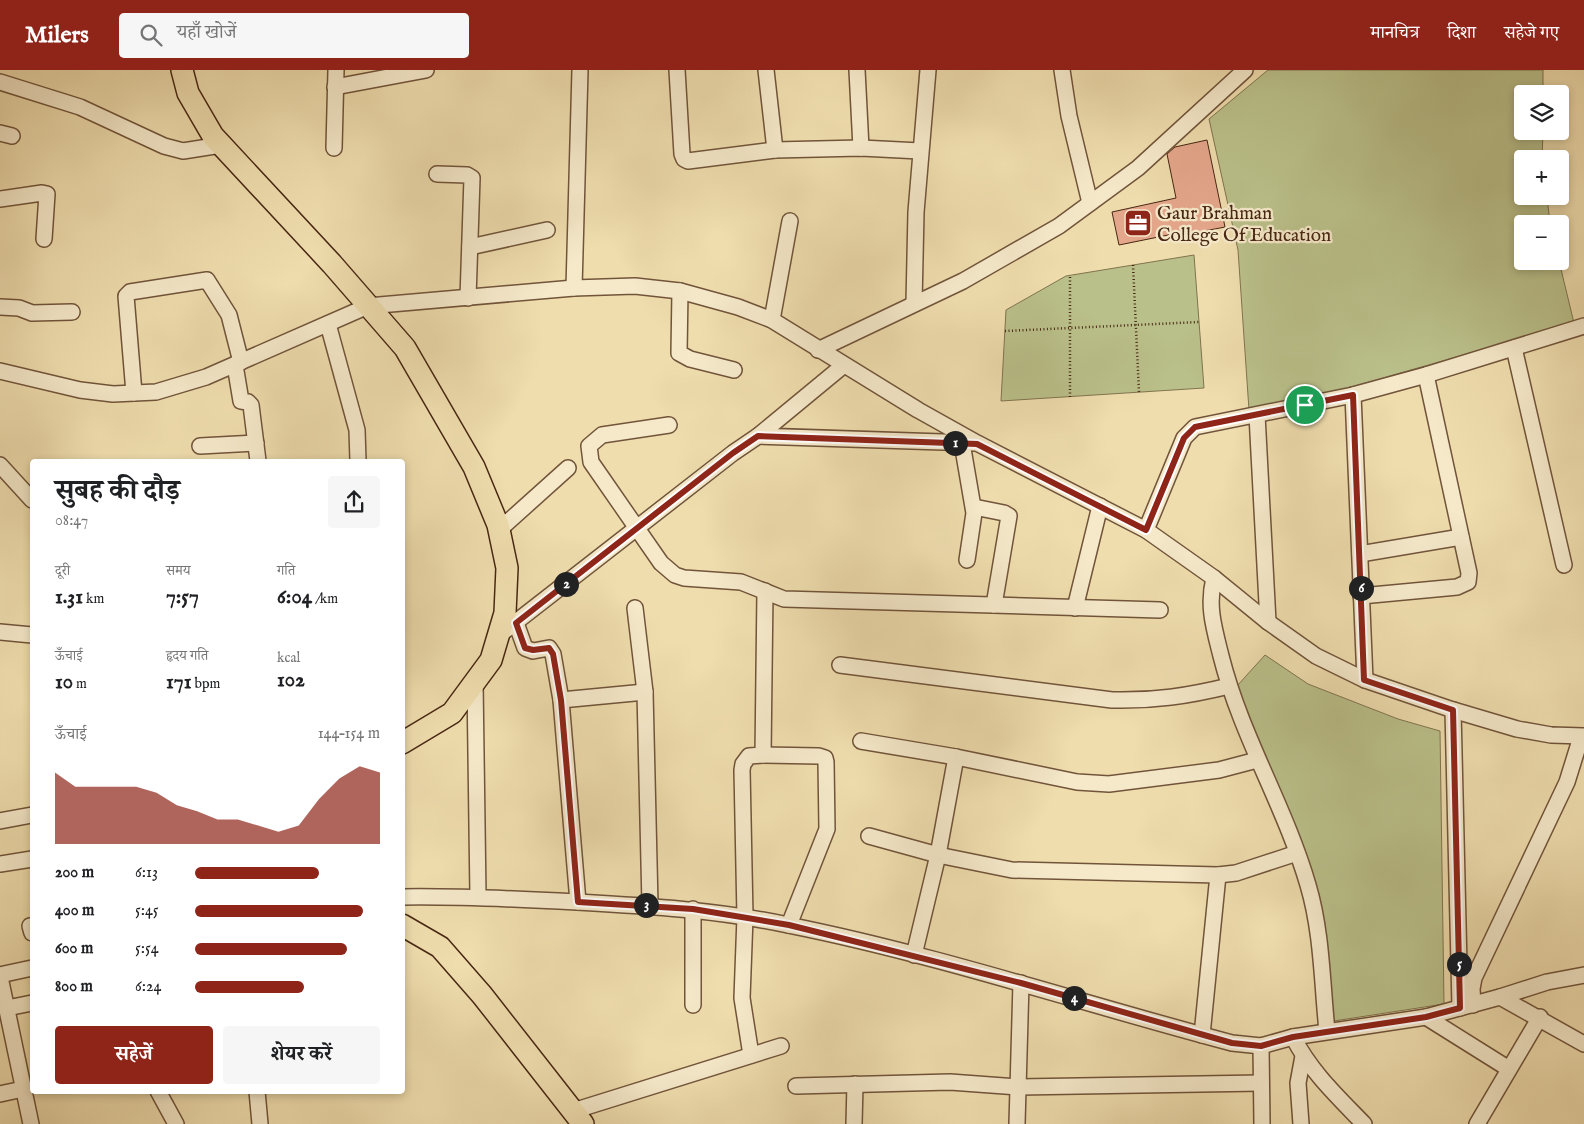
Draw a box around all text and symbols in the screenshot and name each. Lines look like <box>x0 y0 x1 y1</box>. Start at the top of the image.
search box <box>119 13 469 58</box>
text: Milers <box>25 20 89 51</box>
icon: search <box>137 21 165 49</box>
text: यहाँ खोजें <box>177 21 237 45</box>
text: मानचित्र <box>1370 22 1419 45</box>
text: दिशा <box>1447 22 1476 45</box>
text: सहेजे गए <box>1504 22 1559 45</box>
map controls <box>1514 85 1569 270</box>
button: layers <box>1514 85 1569 140</box>
button: + <box>1514 150 1569 205</box>
place label: Gaur Brahman College Of Education <box>1157 202 1331 248</box>
office icon: Gaur Brahman College Of Education <box>1123 208 1153 238</box>
button: − <box>1514 215 1569 270</box>
pin <box>1284 384 1326 426</box>
icon: arrive <box>1291 391 1319 419</box>
pin: 1 <box>942 430 968 456</box>
text: 1 <box>953 434 958 452</box>
text: सुबह की दौड़ <box>55 474 180 509</box>
button: share <box>328 476 380 528</box>
text: 08:47 <box>55 511 88 531</box>
text: दूरी <box>55 562 70 580</box>
text: समय <box>166 562 191 580</box>
text: गति <box>277 562 295 580</box>
pin: 2 <box>554 572 578 596</box>
text: 2 <box>563 575 570 593</box>
pin: 6 <box>1348 576 1374 600</box>
text: 6 <box>1359 579 1364 597</box>
text: 1.31 <box>55 584 83 611</box>
text: 7:57 <box>166 584 199 611</box>
text: 6:04 <box>277 584 312 611</box>
text: km <box>83 590 104 608</box>
text: /km <box>312 590 338 608</box>
text: ऊँचाई <box>55 647 83 665</box>
text: हृदय गति <box>166 647 208 665</box>
text: kcal <box>277 649 300 667</box>
text: 102 <box>277 667 305 694</box>
text: 10 <box>55 669 73 696</box>
text: 171 <box>166 669 191 696</box>
text: m <box>73 675 87 693</box>
text: bpm <box>191 675 220 693</box>
text: 144–154 m <box>318 724 380 744</box>
text: ऊँचाई <box>55 725 87 745</box>
text: 200 m <box>55 863 94 883</box>
text: 6:13 <box>135 863 158 883</box>
pin: 3 <box>634 892 658 918</box>
text: 3 <box>644 896 649 914</box>
text: 400 m <box>55 901 94 921</box>
text: 5:45 <box>135 901 159 921</box>
text: 600 m <box>55 939 93 959</box>
text: 5:54 <box>135 939 159 959</box>
pin: 5 <box>1446 952 1472 976</box>
text: 5 <box>1457 955 1462 973</box>
text: 800 m <box>55 977 93 997</box>
text: 6:24 <box>135 977 161 997</box>
pin: 4 <box>1062 986 1086 1010</box>
text: 4 <box>1071 989 1078 1007</box>
button: सहेजें <box>55 1026 213 1084</box>
button: शेयर करें <box>223 1026 380 1084</box>

